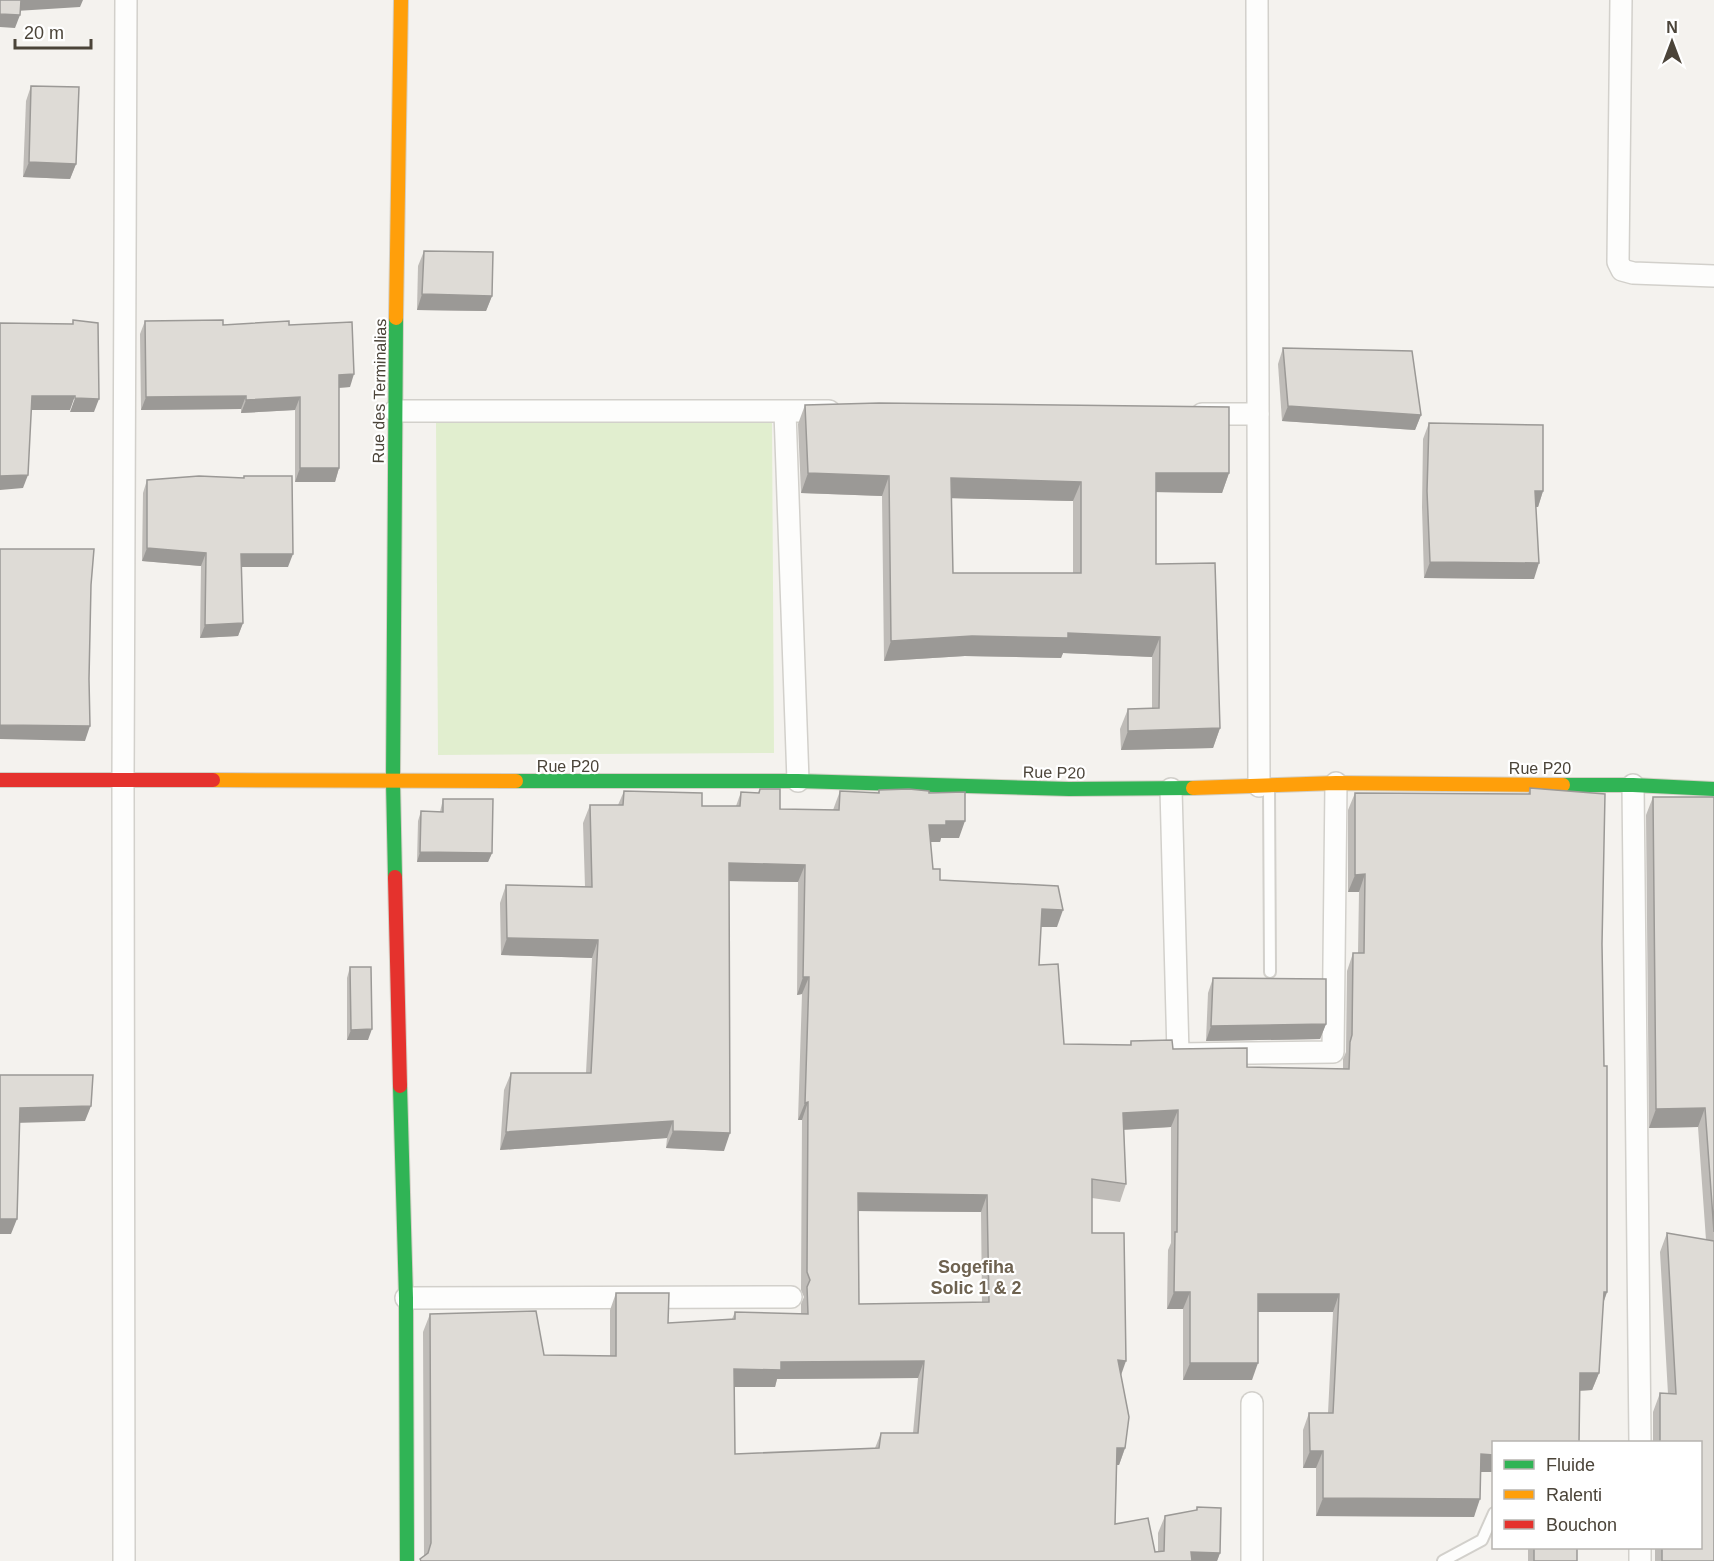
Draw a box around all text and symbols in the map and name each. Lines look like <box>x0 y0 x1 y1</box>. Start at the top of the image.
scale bar <box>15 12 92 50</box>
north arrow <box>1642 12 1702 72</box>
text: N <box>1666 19 1678 36</box>
text: 20 m <box>24 23 64 43</box>
street label: Rue des Terminalias <box>370 319 389 463</box>
street label: Rue P20 <box>537 758 599 775</box>
street label: Rue P20 <box>1509 760 1571 777</box>
street label: Rue P20 <box>1023 763 1085 782</box>
district label: Sogefiha Solic 1 & 2 <box>930 1257 1022 1298</box>
legend <box>1492 1441 1702 1549</box>
text: Fluide <box>1546 1455 1595 1475</box>
text: Ralenti <box>1546 1485 1602 1505</box>
text: Bouchon <box>1546 1515 1617 1535</box>

